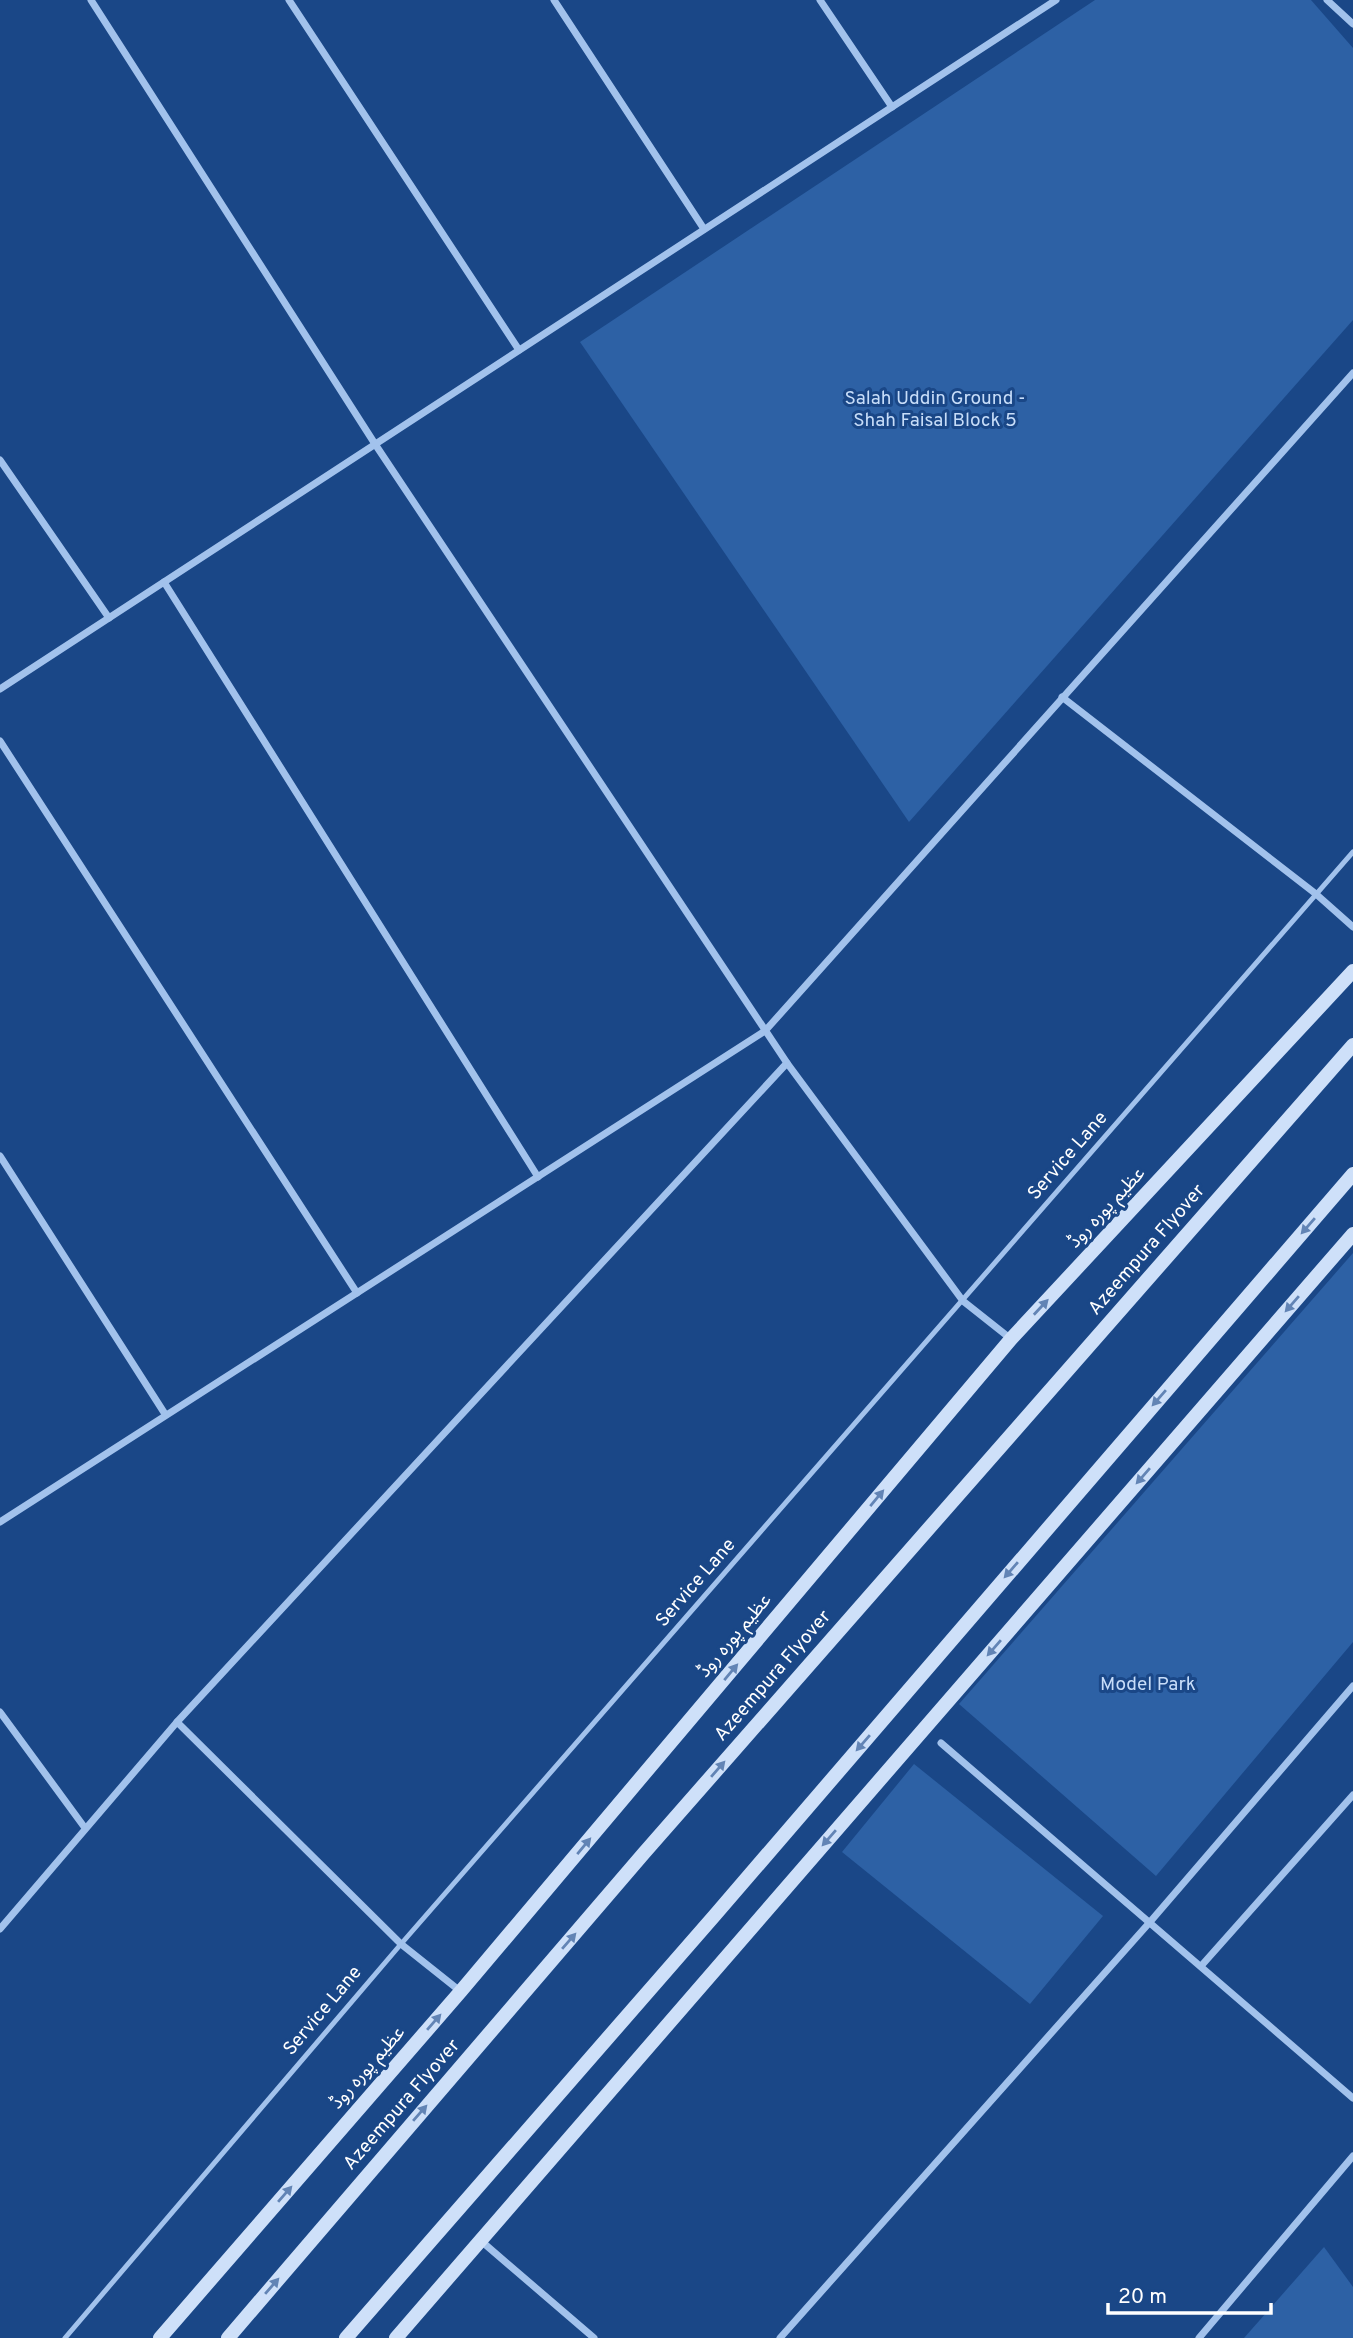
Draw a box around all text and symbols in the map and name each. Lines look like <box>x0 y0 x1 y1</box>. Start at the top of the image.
park label: Salah Uddin Ground - Shah Faisal Block 5 <box>844 387 1026 433</box>
street label: Service Lane <box>1023 1107 1113 1205</box>
street label: عظیم پورہ روڈ <box>1063 1162 1152 1254</box>
street label: Azeempura Flyover <box>1083 1179 1211 1321</box>
one-way arrow <box>1300 1217 1316 1235</box>
one-way arrow <box>1284 1295 1300 1313</box>
one-way arrow <box>1033 1299 1049 1316</box>
one-way arrow <box>1152 1389 1167 1406</box>
one-way arrow <box>1135 1467 1151 1485</box>
one-way arrow <box>869 1489 884 1506</box>
street label: Service Lane <box>651 1534 741 1632</box>
one-way arrow <box>1003 1561 1019 1579</box>
street label: عظیم پورہ روڈ <box>693 1589 778 1684</box>
street label: Azeempura Flyover <box>709 1605 837 1747</box>
one-way arrow <box>987 1639 1002 1656</box>
one-way arrow <box>723 1663 738 1681</box>
park label: Model Park <box>1100 1673 1196 1697</box>
one-way arrow <box>856 1734 871 1751</box>
one-way arrow <box>710 1760 726 1778</box>
one-way arrow <box>821 1829 837 1847</box>
one-way arrow <box>576 1837 591 1854</box>
one-way arrow <box>561 1932 576 1949</box>
street label: Service Lane <box>278 1961 368 2061</box>
one-way arrow <box>426 2013 442 2031</box>
street label: عظیم پورہ روڈ <box>325 2021 412 2115</box>
street label: Azeempura Flyover <box>338 2034 466 2176</box>
one-way arrow <box>412 2105 427 2122</box>
one-way arrow <box>277 2185 293 2203</box>
scale bar <box>1108 2272 1271 2316</box>
one-way arrow <box>264 2277 280 2295</box>
text: 20 m <box>1118 2284 1167 2311</box>

